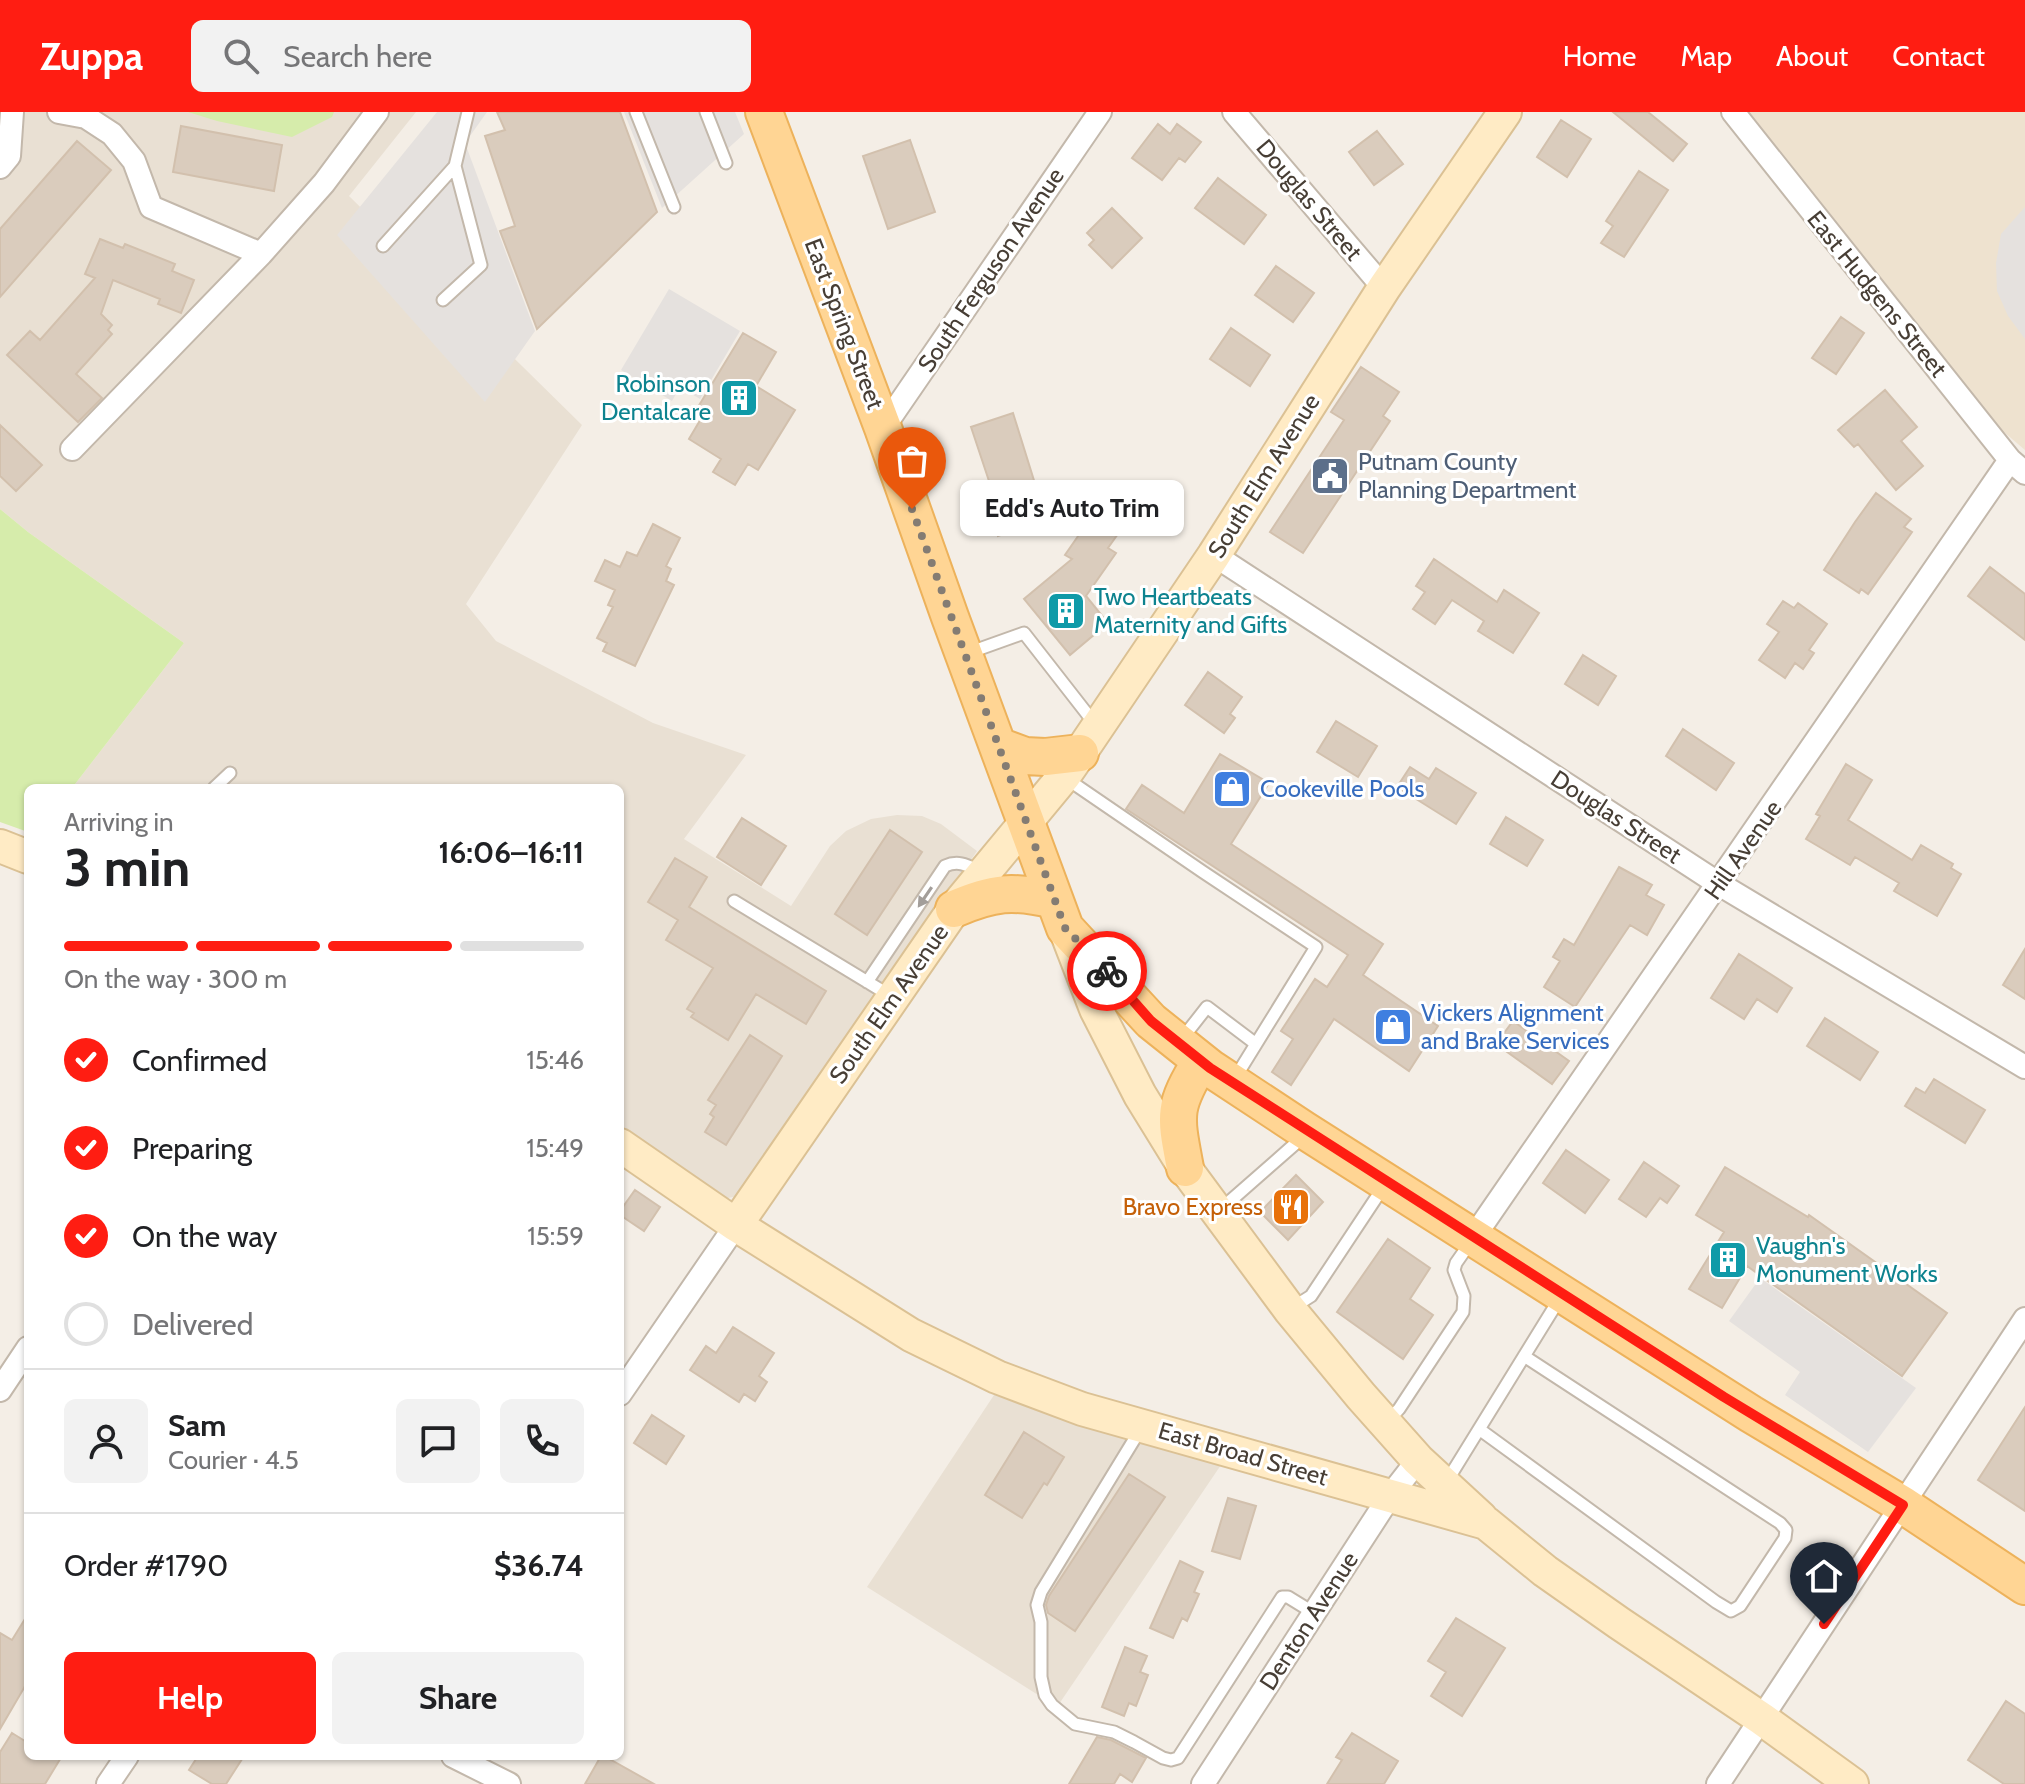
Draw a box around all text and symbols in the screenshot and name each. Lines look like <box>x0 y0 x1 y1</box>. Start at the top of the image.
search box <box>191 20 751 92</box>
text: Zuppa <box>40 33 143 80</box>
icon: search <box>219 34 263 78</box>
text: Search here <box>283 38 432 75</box>
text: Home <box>1563 39 1636 73</box>
text: Map <box>1680 39 1732 73</box>
text: About <box>1776 39 1848 73</box>
text: Contact <box>1892 39 1985 73</box>
street label: Douglas Street <box>1250 133 1368 266</box>
street label: South Ferguson Avenue <box>911 162 1070 377</box>
street label: East Hudgens Street <box>1801 205 1953 383</box>
street label: East Spring Street <box>799 234 890 413</box>
place label: Robinson Dentalcare <box>601 369 711 426</box>
building icon: Robinson Dentalcare <box>718 377 760 419</box>
street label: South Elm Avenue <box>1202 388 1326 563</box>
pin <box>878 427 946 509</box>
icon: bag <box>890 439 934 483</box>
place label: Putnam County Planning Department <box>1358 447 1576 504</box>
public building icon: Putnam County Planning Department <box>1309 455 1351 497</box>
callout: Edd's Auto Trim <box>960 481 1184 537</box>
text: Edd's Auto Trim <box>984 492 1160 524</box>
place label: Two Heartbeats Maternity and Gifts <box>1094 582 1287 639</box>
building icon: Two Heartbeats Maternity and Gifts <box>1045 590 1087 632</box>
street label: Douglas Street <box>1546 764 1687 869</box>
shop icon: Cookeville Pools <box>1211 768 1253 810</box>
place label: Cookeville Pools <box>1260 774 1425 803</box>
street label: Hill Avenue <box>1698 794 1787 905</box>
text: Arriving in <box>64 806 174 838</box>
text: 16:06–16:11 <box>438 834 584 871</box>
text: 3 min <box>64 836 190 899</box>
one-way arrow <box>918 886 933 907</box>
street label: South Elm Avenue <box>823 918 954 1089</box>
courier <box>1067 931 1147 1011</box>
icon: bike <box>1085 949 1129 993</box>
text: On the way · 300 m <box>64 963 287 995</box>
place label: Vickers Alignment and Brake Services <box>1421 998 1609 1055</box>
shop icon: Vickers Alignment and Brake Services <box>1372 1006 1414 1048</box>
icon: check <box>64 1038 108 1082</box>
text: Confirmed <box>132 1042 267 1079</box>
text: 15:46 <box>526 1044 584 1076</box>
icon: check <box>64 1126 108 1170</box>
text: Preparing <box>132 1130 252 1167</box>
text: 15:49 <box>526 1132 584 1164</box>
restaurant icon: Bravo Express <box>1270 1186 1312 1228</box>
place label: Bravo Express <box>1123 1192 1263 1221</box>
icon: check <box>64 1214 108 1258</box>
text: On the way <box>132 1218 277 1255</box>
text: 15:59 <box>527 1220 584 1252</box>
place label: Vaughn's Monument Works <box>1756 1231 1938 1288</box>
building icon: Vaughn's Monument Works <box>1707 1239 1749 1281</box>
text: Delivered <box>132 1306 253 1343</box>
button: person <box>64 1399 148 1483</box>
button: chat <box>396 1399 480 1483</box>
button: phone <box>500 1399 584 1483</box>
text: Sam <box>168 1407 226 1444</box>
street label: East Broad Street <box>1155 1415 1331 1492</box>
text: Courier · 4.5 <box>168 1444 299 1476</box>
pin <box>1790 1542 1858 1624</box>
street label: Denton Avenue <box>1253 1546 1364 1695</box>
text: Order #1790 <box>64 1547 228 1584</box>
text: $36.74 <box>494 1547 584 1584</box>
icon: home <box>1802 1554 1846 1598</box>
button: Help <box>64 1652 316 1744</box>
button: Share <box>332 1652 584 1744</box>

